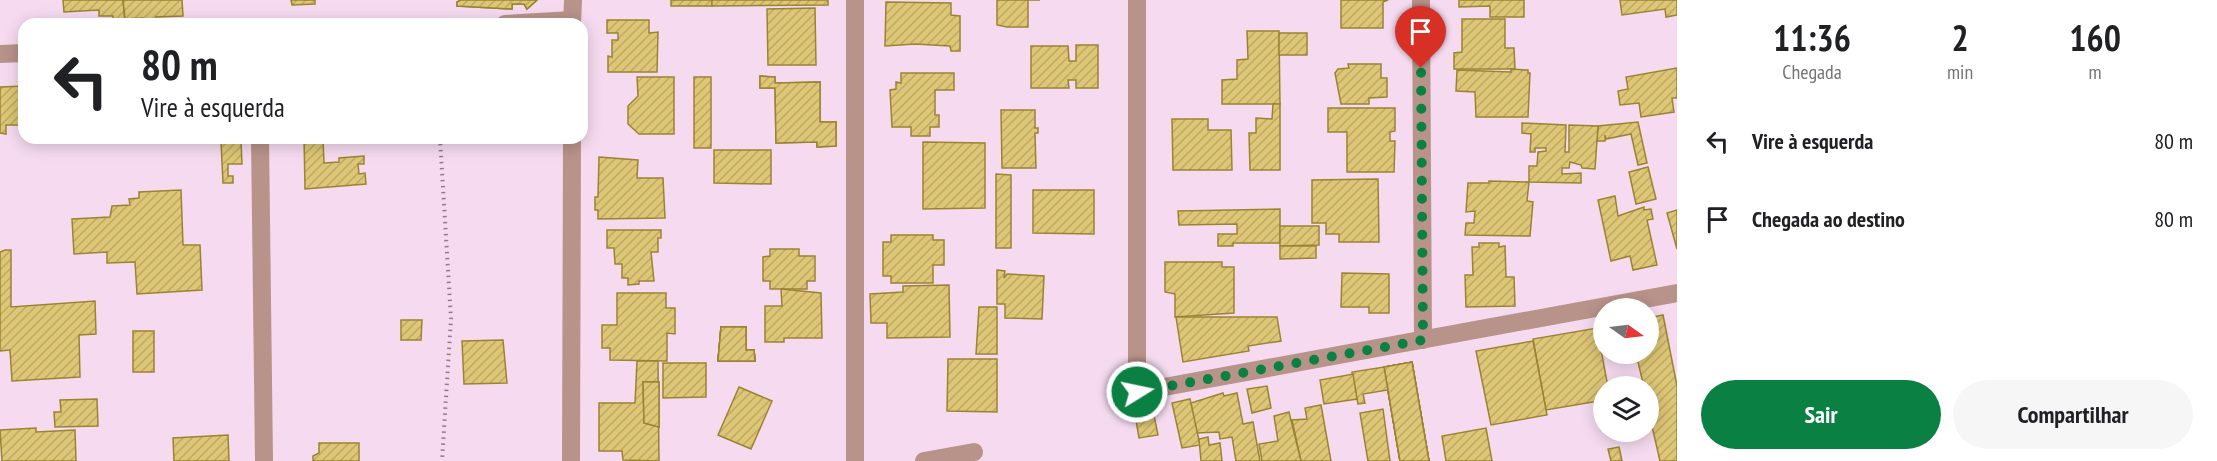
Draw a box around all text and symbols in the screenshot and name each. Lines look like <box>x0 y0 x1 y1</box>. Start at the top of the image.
pin <box>1395 6 1446 68</box>
text: 11:36 <box>1773 14 1851 61</box>
text: 2 <box>1951 14 1969 61</box>
text: 160 <box>2069 14 2121 61</box>
icon: arrive <box>1404 15 1437 48</box>
text: 80 m <box>141 37 218 92</box>
icon: left <box>42 42 120 120</box>
text: Chegada <box>1782 59 1842 85</box>
text: min <box>1947 59 1973 85</box>
text: m <box>2089 59 2102 85</box>
text: Vire à esquerda <box>141 90 285 124</box>
icon: left <box>1701 125 1734 158</box>
text: Vire à esquerda <box>1752 127 1873 155</box>
text: 80 m <box>2154 127 2193 155</box>
icon: arrive <box>1701 203 1734 236</box>
text: Chegada ao destino <box>1752 205 1905 233</box>
text: 80 m <box>2154 205 2193 233</box>
north arrow <box>1593 298 1659 364</box>
map controls <box>1593 298 1659 442</box>
position arrow <box>1105 360 1169 424</box>
button: layers <box>1593 376 1659 442</box>
button: Sair <box>1701 380 1941 449</box>
button: Compartilhar <box>1953 380 2193 449</box>

